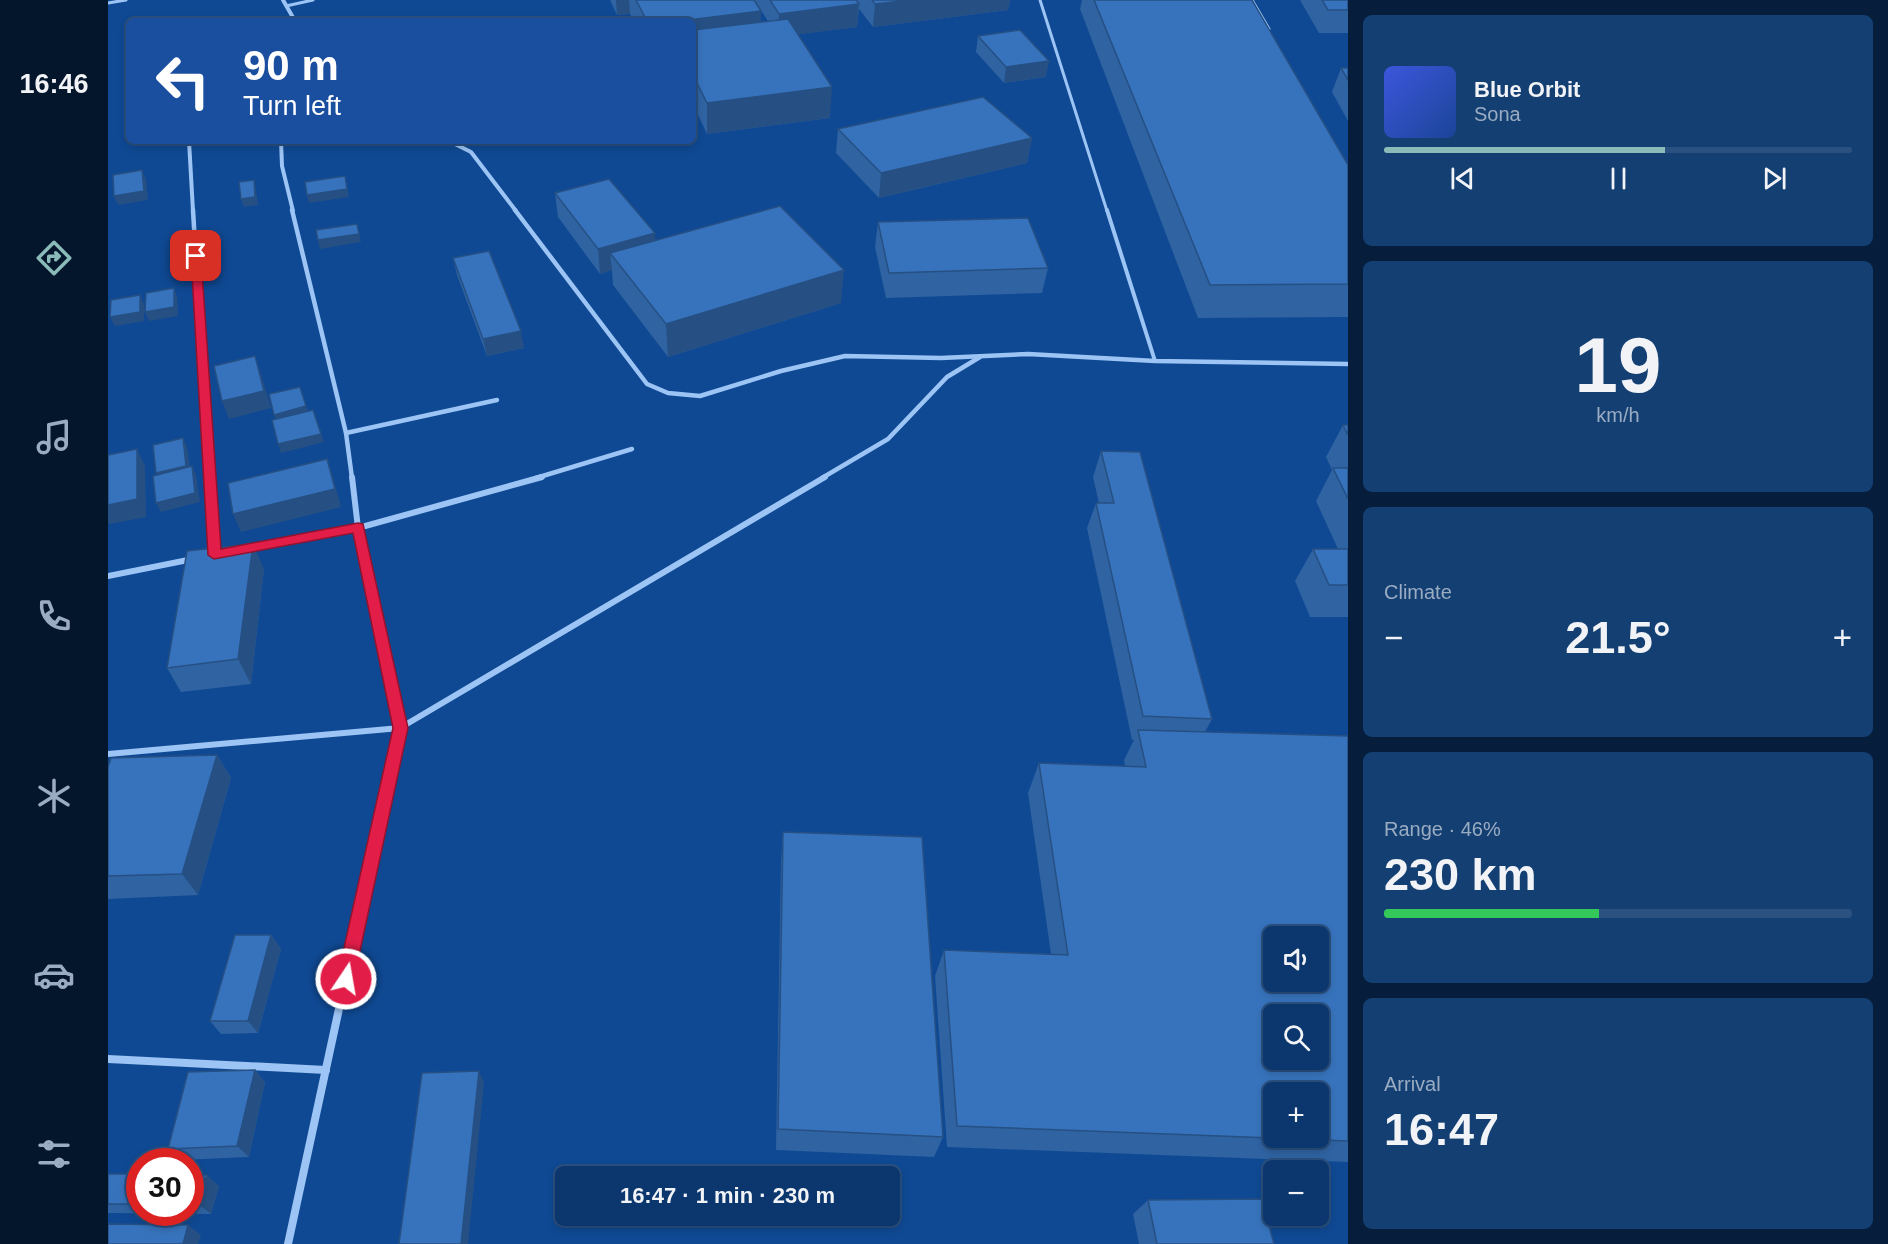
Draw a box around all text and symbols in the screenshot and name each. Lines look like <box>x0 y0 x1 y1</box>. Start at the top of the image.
icon: left <box>144 42 222 120</box>
text: 90 m <box>243 42 339 89</box>
text: 16:46 <box>19 69 89 99</box>
text: Blue Orbit <box>1474 77 1580 102</box>
text: Turn left <box>243 91 341 121</box>
text: Sona <box>1474 103 1521 125</box>
icon: previous <box>1446 162 1479 195</box>
icon: pause <box>1602 162 1635 195</box>
icon: next <box>1758 162 1791 195</box>
pin <box>170 230 221 281</box>
icon: directions <box>33 237 75 279</box>
icon: arrive <box>179 239 212 272</box>
text: 19 <box>1575 321 1661 409</box>
text: km/h <box>1596 404 1640 426</box>
icon: music <box>33 416 75 458</box>
text: Climate <box>1384 581 1452 603</box>
icon: phone <box>33 595 75 637</box>
text: 21.5° <box>1565 612 1671 663</box>
text: − <box>1384 619 1403 656</box>
text: + <box>1833 619 1852 656</box>
icon: climate <box>33 775 75 817</box>
text: Range · 46% <box>1384 818 1501 840</box>
text: 230 km <box>1384 849 1537 900</box>
map controls <box>1263 926 1329 1226</box>
button: sound <box>1263 926 1329 992</box>
position arrow <box>314 947 378 1011</box>
icon: car <box>33 954 75 996</box>
button: search <box>1263 1004 1329 1070</box>
text: Arrival <box>1384 1073 1441 1095</box>
button: + <box>1263 1082 1329 1148</box>
text: 16:47 <box>1384 1104 1499 1155</box>
icon: filters <box>33 1133 75 1175</box>
speed limit sign: 30 <box>126 1148 204 1226</box>
button: − <box>1263 1160 1329 1226</box>
text: 16:47 · 1 min · 230 m <box>620 1183 835 1208</box>

